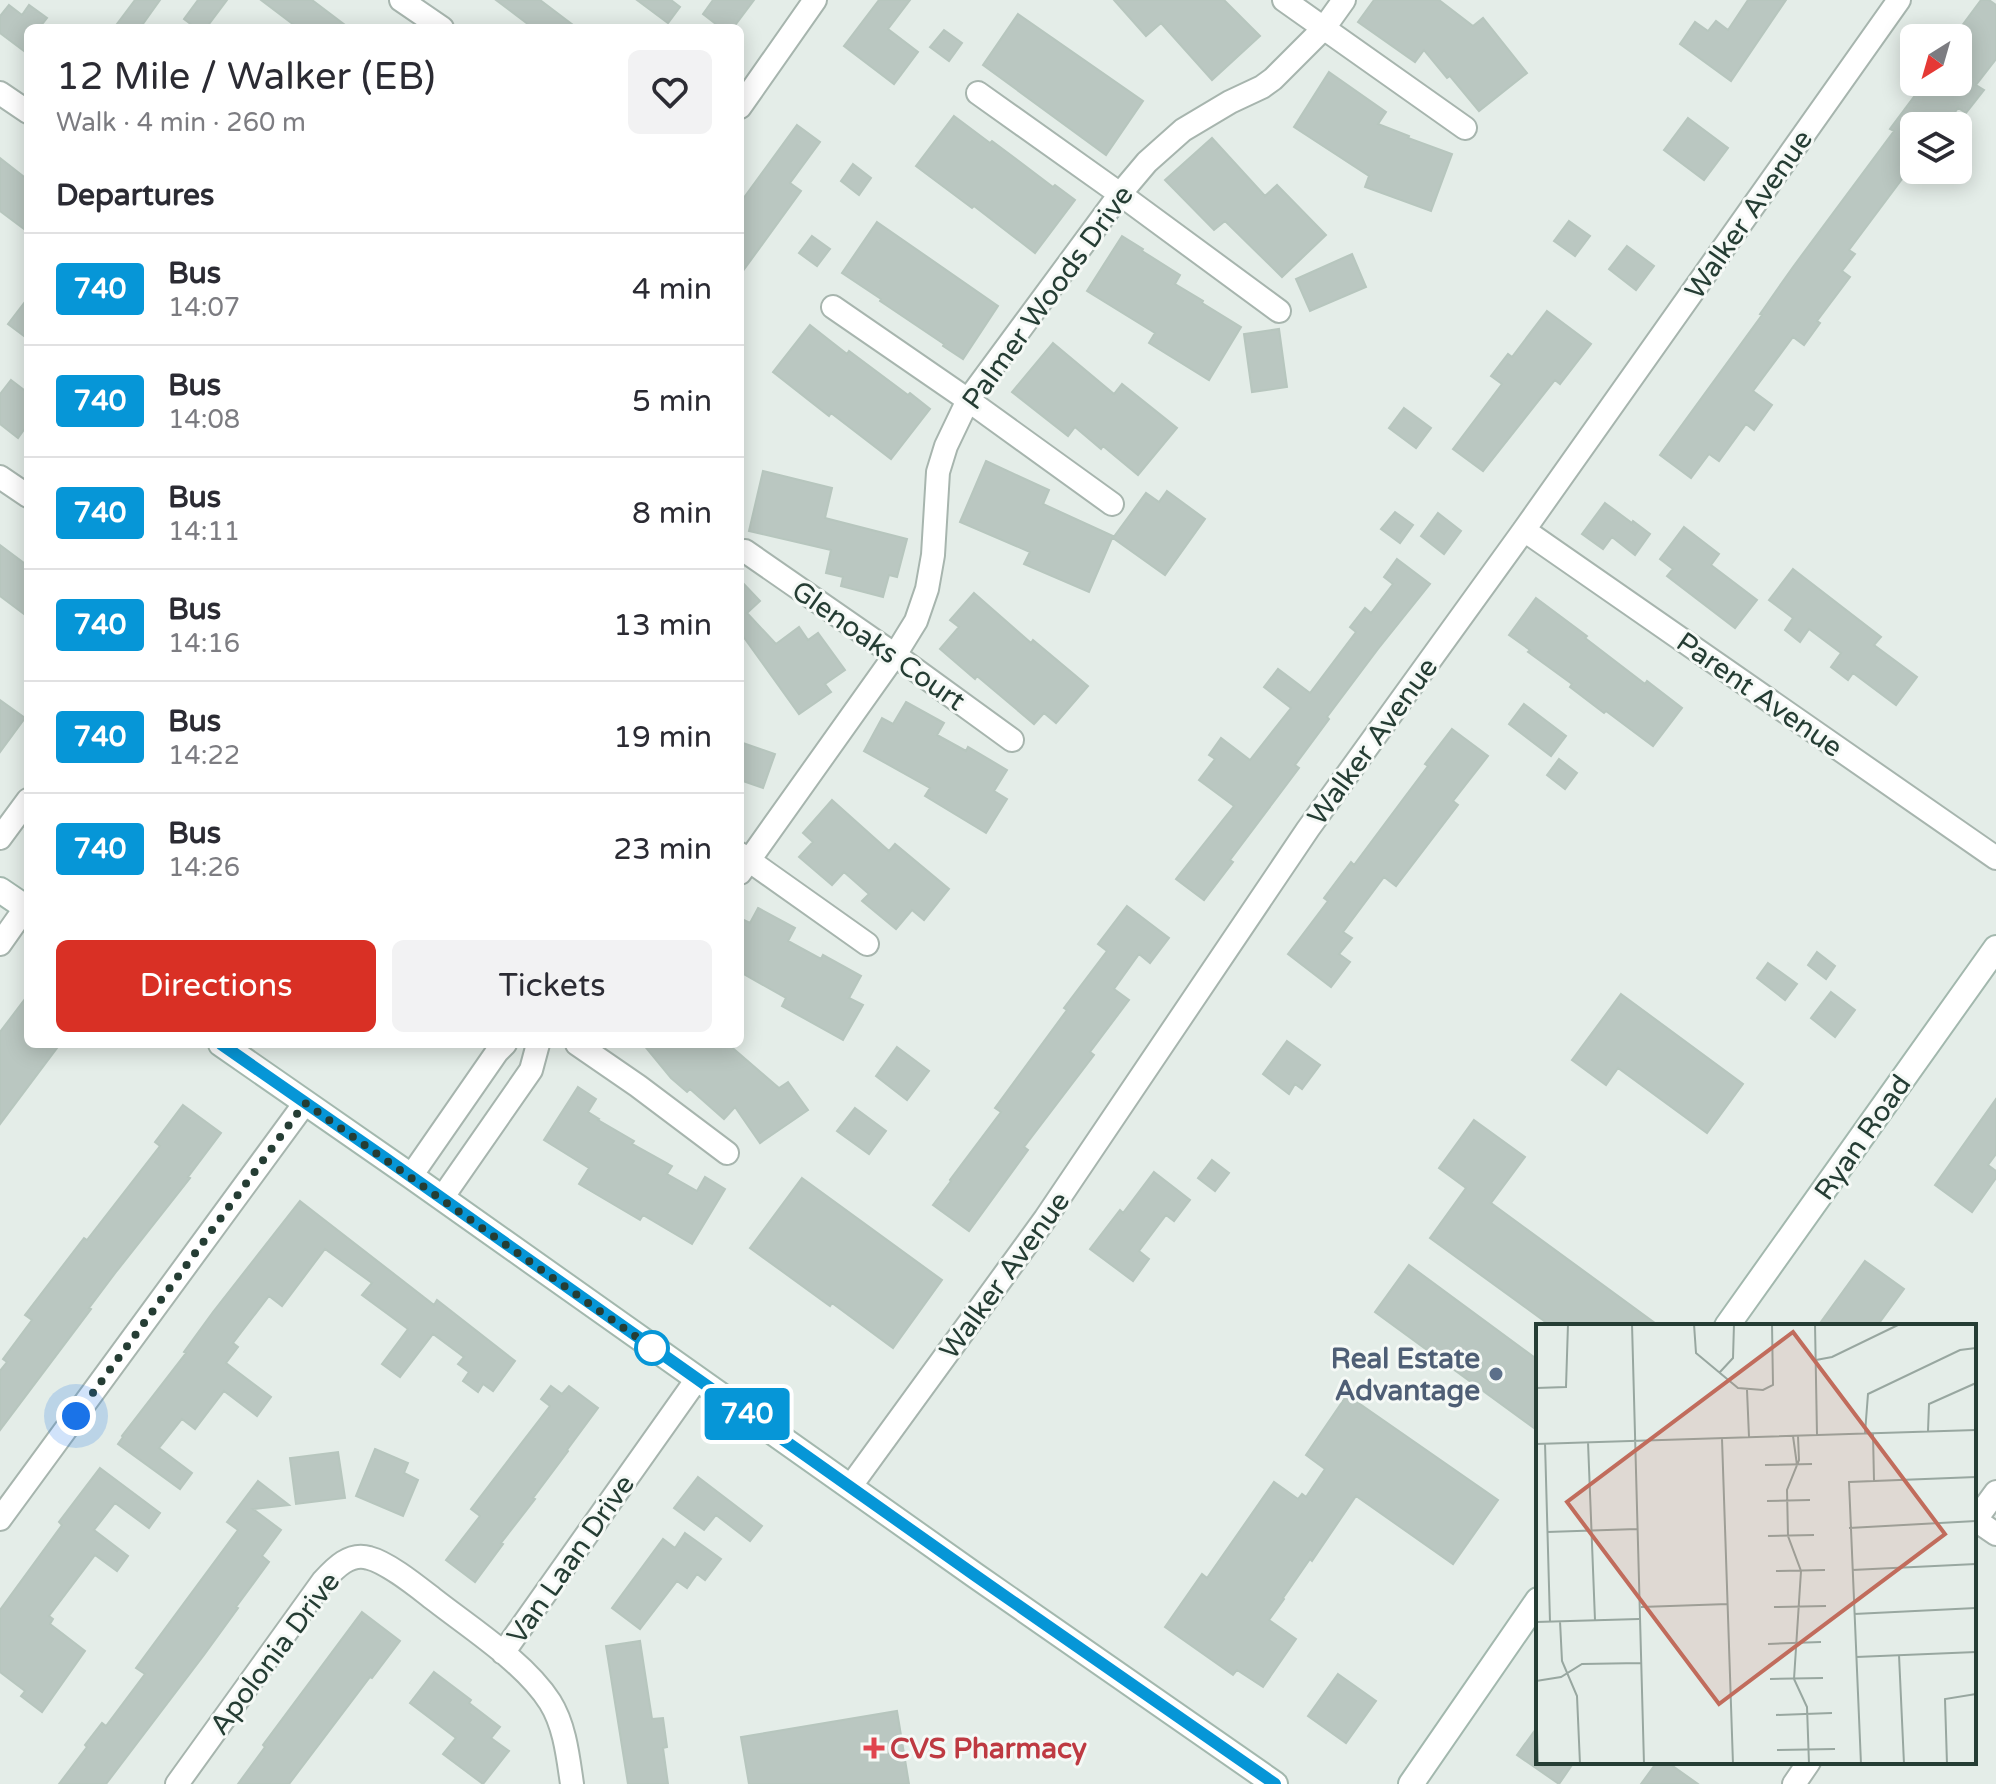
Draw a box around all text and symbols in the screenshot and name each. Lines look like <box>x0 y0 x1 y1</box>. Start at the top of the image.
north arrow <box>1900 24 1972 96</box>
map controls <box>1900 24 1972 184</box>
button: heart <box>628 50 712 134</box>
text: 12 Mile / Walker (EB) <box>56 54 435 100</box>
text: Walk · 4 min · 260 m <box>56 107 306 138</box>
button: layers <box>1900 112 1972 184</box>
street label: Walker Avenue <box>1678 123 1820 306</box>
text: Departures <box>56 177 214 214</box>
street label: Palmer Woods Drive <box>955 179 1141 416</box>
text: Bus <box>168 255 221 292</box>
text: 4 min <box>632 271 712 308</box>
text: 740 <box>74 272 126 306</box>
text: 14:07 <box>168 292 240 323</box>
text: Bus <box>168 367 221 404</box>
text: 5 min <box>632 383 712 420</box>
text: 740 <box>74 384 126 418</box>
text: 14:08 <box>168 404 240 435</box>
text: Bus <box>168 479 221 516</box>
text: 8 min <box>632 495 712 532</box>
text: 740 <box>74 496 126 530</box>
text: 14:11 <box>168 516 240 547</box>
street label: Glenoaks Court <box>785 573 972 718</box>
text: Bus <box>168 591 221 628</box>
text: 13 min <box>613 607 712 644</box>
text: 740 <box>74 608 126 642</box>
street label: Parent Avenue <box>1670 625 1849 765</box>
text: 14:16 <box>168 628 240 659</box>
street label: Walker Avenue <box>1301 651 1445 832</box>
text: Bus <box>168 703 221 740</box>
text: 19 min <box>613 719 712 756</box>
text: 740 <box>74 720 126 754</box>
text: 14:22 <box>168 740 240 771</box>
text: Bus <box>168 815 221 852</box>
text: 23 min <box>613 831 712 868</box>
text: 740 <box>74 832 126 866</box>
text: 14:26 <box>168 852 240 883</box>
button: Directions <box>56 940 376 1032</box>
button: Tickets <box>392 940 712 1032</box>
street label: Ryan Road <box>1807 1068 1918 1207</box>
street label: Walker Avenue <box>933 1185 1077 1366</box>
inset map <box>1536 1324 1976 1764</box>
unlabelled marker <box>635 1331 669 1365</box>
place label: Real Estate Advantage <box>1331 1342 1480 1408</box>
marker: Real Estate Advantage <box>1487 1365 1505 1383</box>
line badge: 740 <box>701 1388 793 1440</box>
your location <box>56 1396 96 1436</box>
text: 740 <box>721 1397 773 1431</box>
street label: Van Laan Drive <box>500 1468 642 1651</box>
street label: Apolonia Drive <box>202 1565 347 1742</box>
place label: CVS Pharmacy <box>890 1732 1087 1766</box>
marker: CVS Pharmacy <box>865 1739 883 1757</box>

